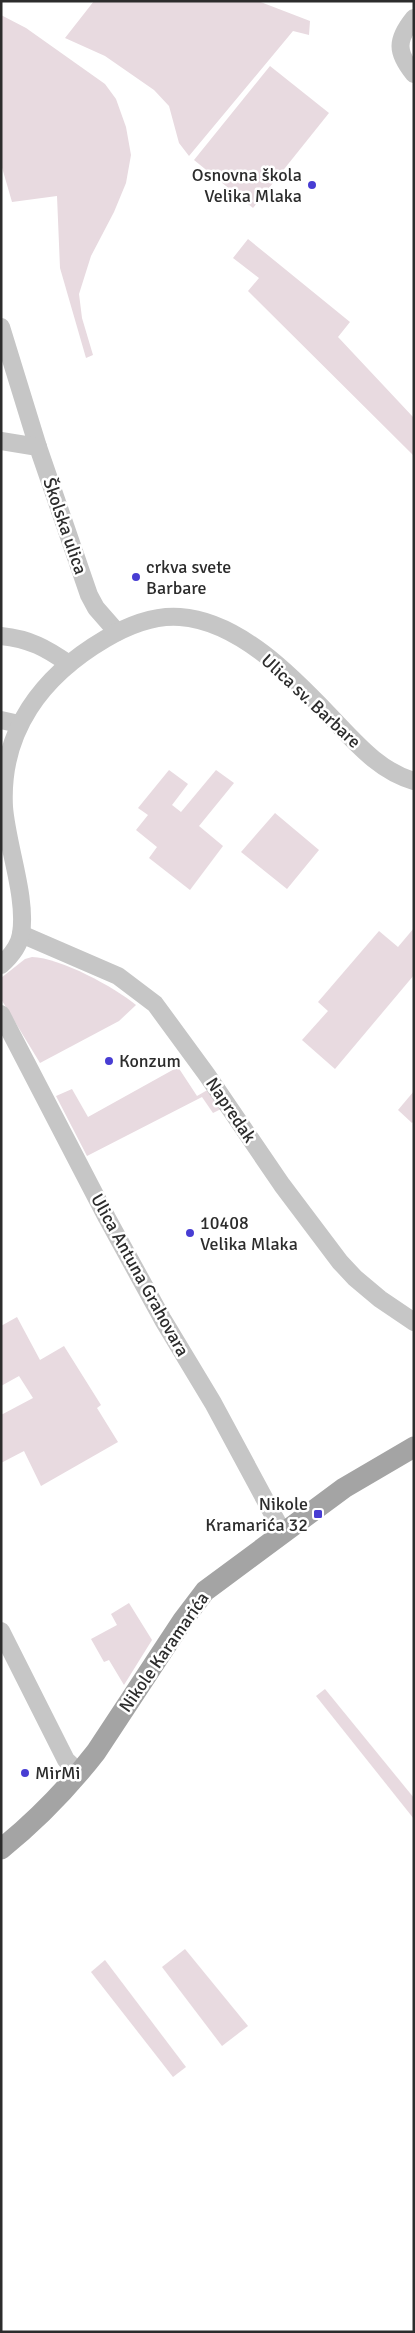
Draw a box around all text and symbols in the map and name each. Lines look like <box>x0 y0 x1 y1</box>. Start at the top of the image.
place label: Osnovna škola Velika Mlaka <box>192 164 302 207</box>
marker: Osnovna škola Velika Mlaka <box>306 179 318 191</box>
street label: Školska ulica <box>38 475 92 577</box>
place label: crkva svete Barbare <box>146 556 231 599</box>
marker: crkva svete Barbare <box>130 571 142 583</box>
street label: Ulica sv. Barbare <box>257 649 365 753</box>
place label: Konzum <box>119 1050 181 1072</box>
marker: Konzum <box>103 1055 115 1067</box>
street label: Napredak <box>201 1073 261 1147</box>
street label: Ulica Antuna Grahovara <box>86 1190 194 1360</box>
place label: 10408 Velika Mlaka <box>200 1212 298 1255</box>
marker: 10408 Velika Mlaka <box>184 1227 196 1239</box>
place label: Nikole Kramarića 32 <box>205 1493 308 1536</box>
marker: Nikole Kramarića 32 <box>312 1508 324 1520</box>
street label: Nikole Karamarića <box>114 1588 214 1716</box>
place label: MirMi <box>35 1762 80 1784</box>
marker: MirMi <box>19 1767 31 1779</box>

